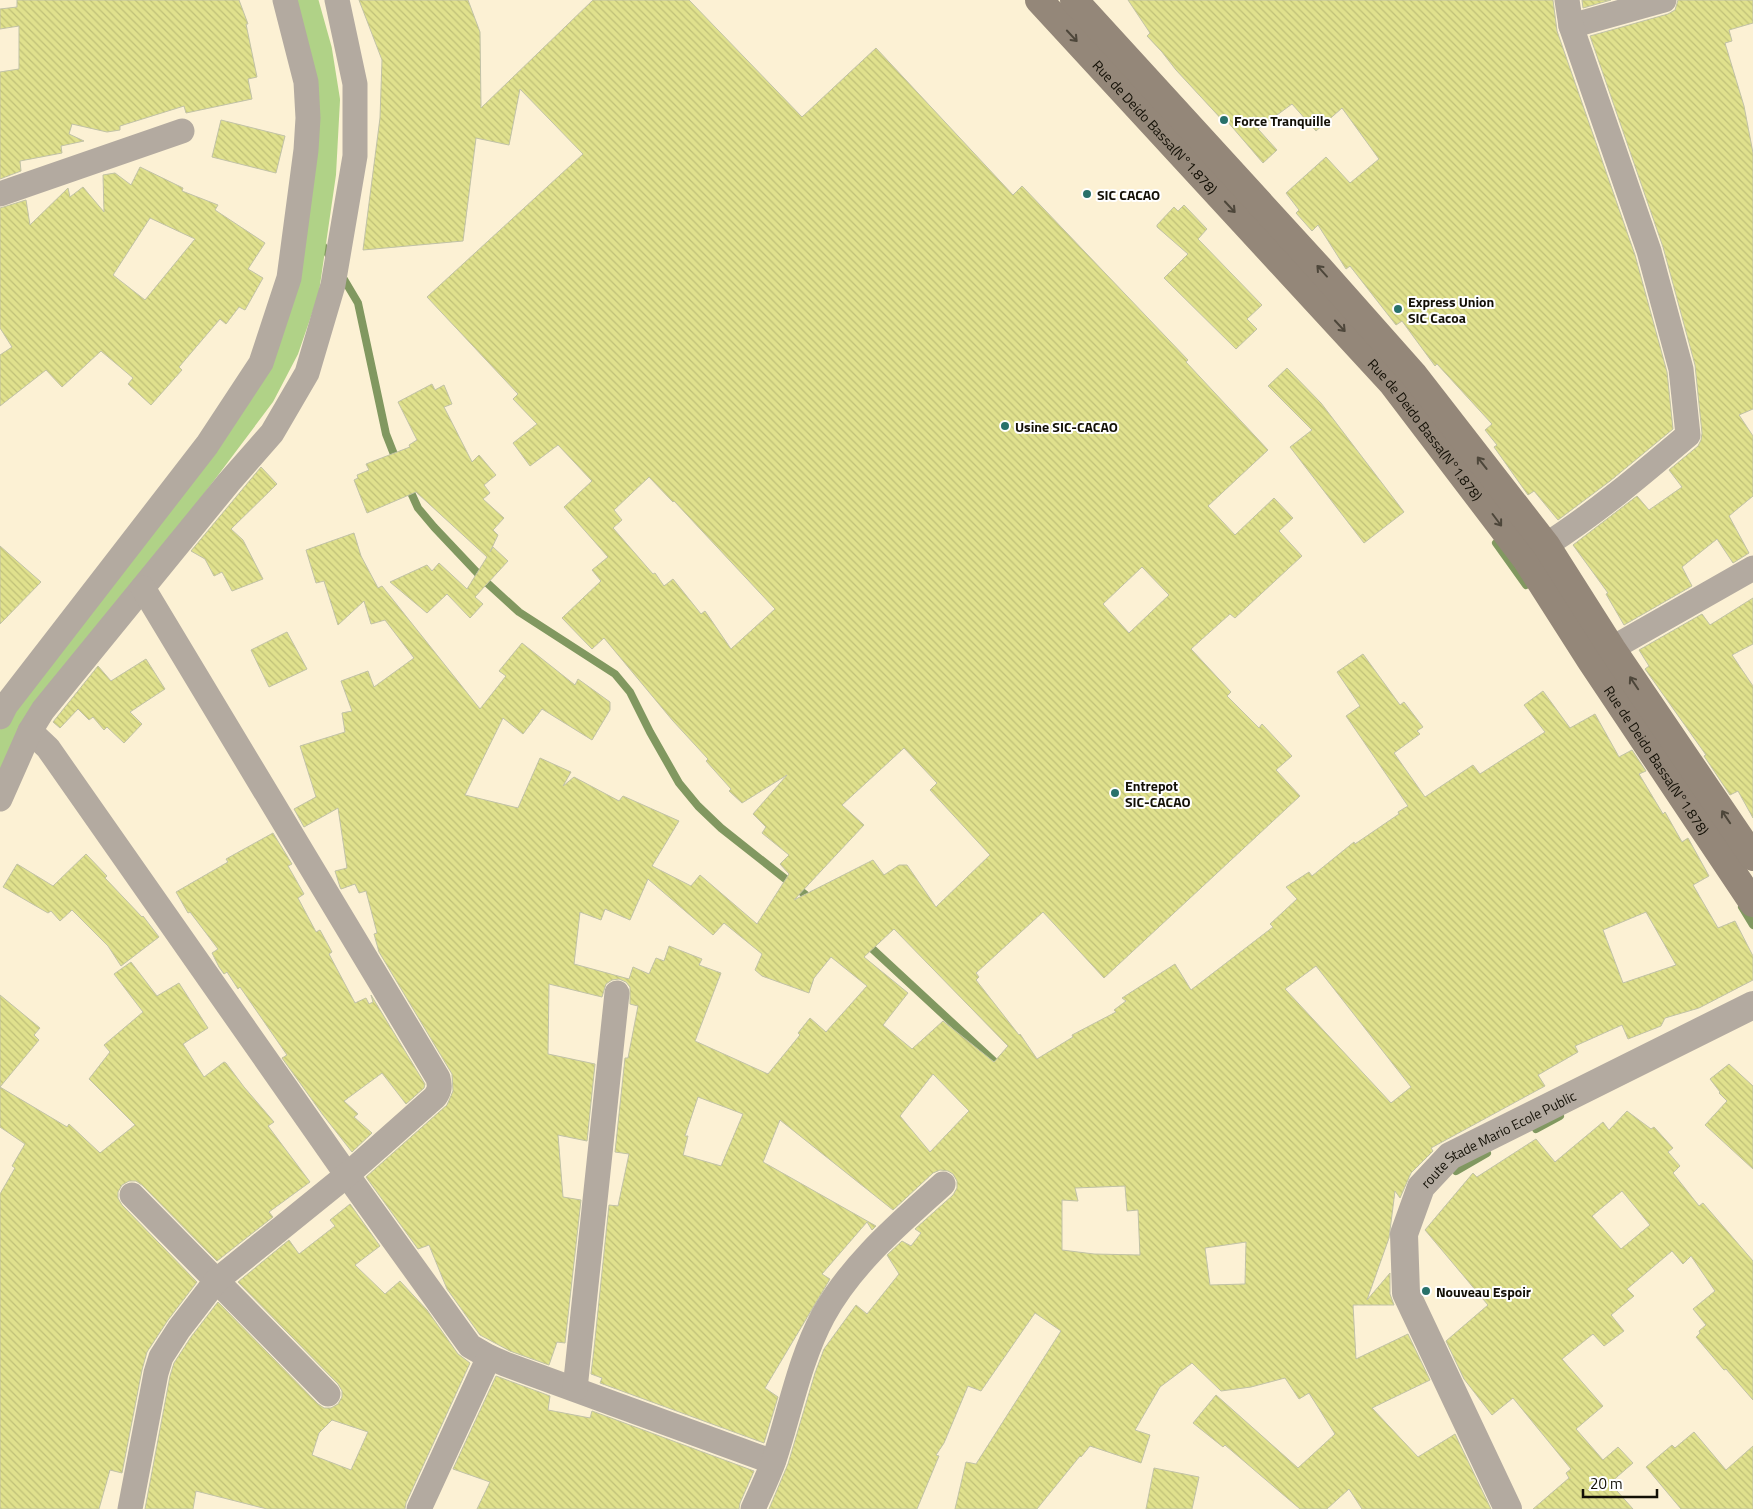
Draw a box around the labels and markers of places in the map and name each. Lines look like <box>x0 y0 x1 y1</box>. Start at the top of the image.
place label: Force Tranquille <box>1234 110 1331 131</box>
marker: Force Tranquille <box>1218 114 1230 126</box>
place label: SIC CACAO <box>1097 184 1160 205</box>
marker: SIC CACAO <box>1081 188 1093 200</box>
place label: Express Union SIC Cacoa <box>1408 291 1494 328</box>
marker: Express Union SIC Cacoa <box>1392 303 1404 315</box>
place label: Usine SIC-CACAO <box>1015 416 1118 437</box>
marker: Usine SIC-CACAO <box>999 420 1011 432</box>
place label: Entrepot SIC-CACAO <box>1125 775 1191 812</box>
marker: Entrepot SIC-CACAO <box>1109 787 1121 799</box>
place label: Nouveau Espoir <box>1436 1281 1531 1302</box>
marker: Nouveau Espoir <box>1420 1285 1432 1297</box>

